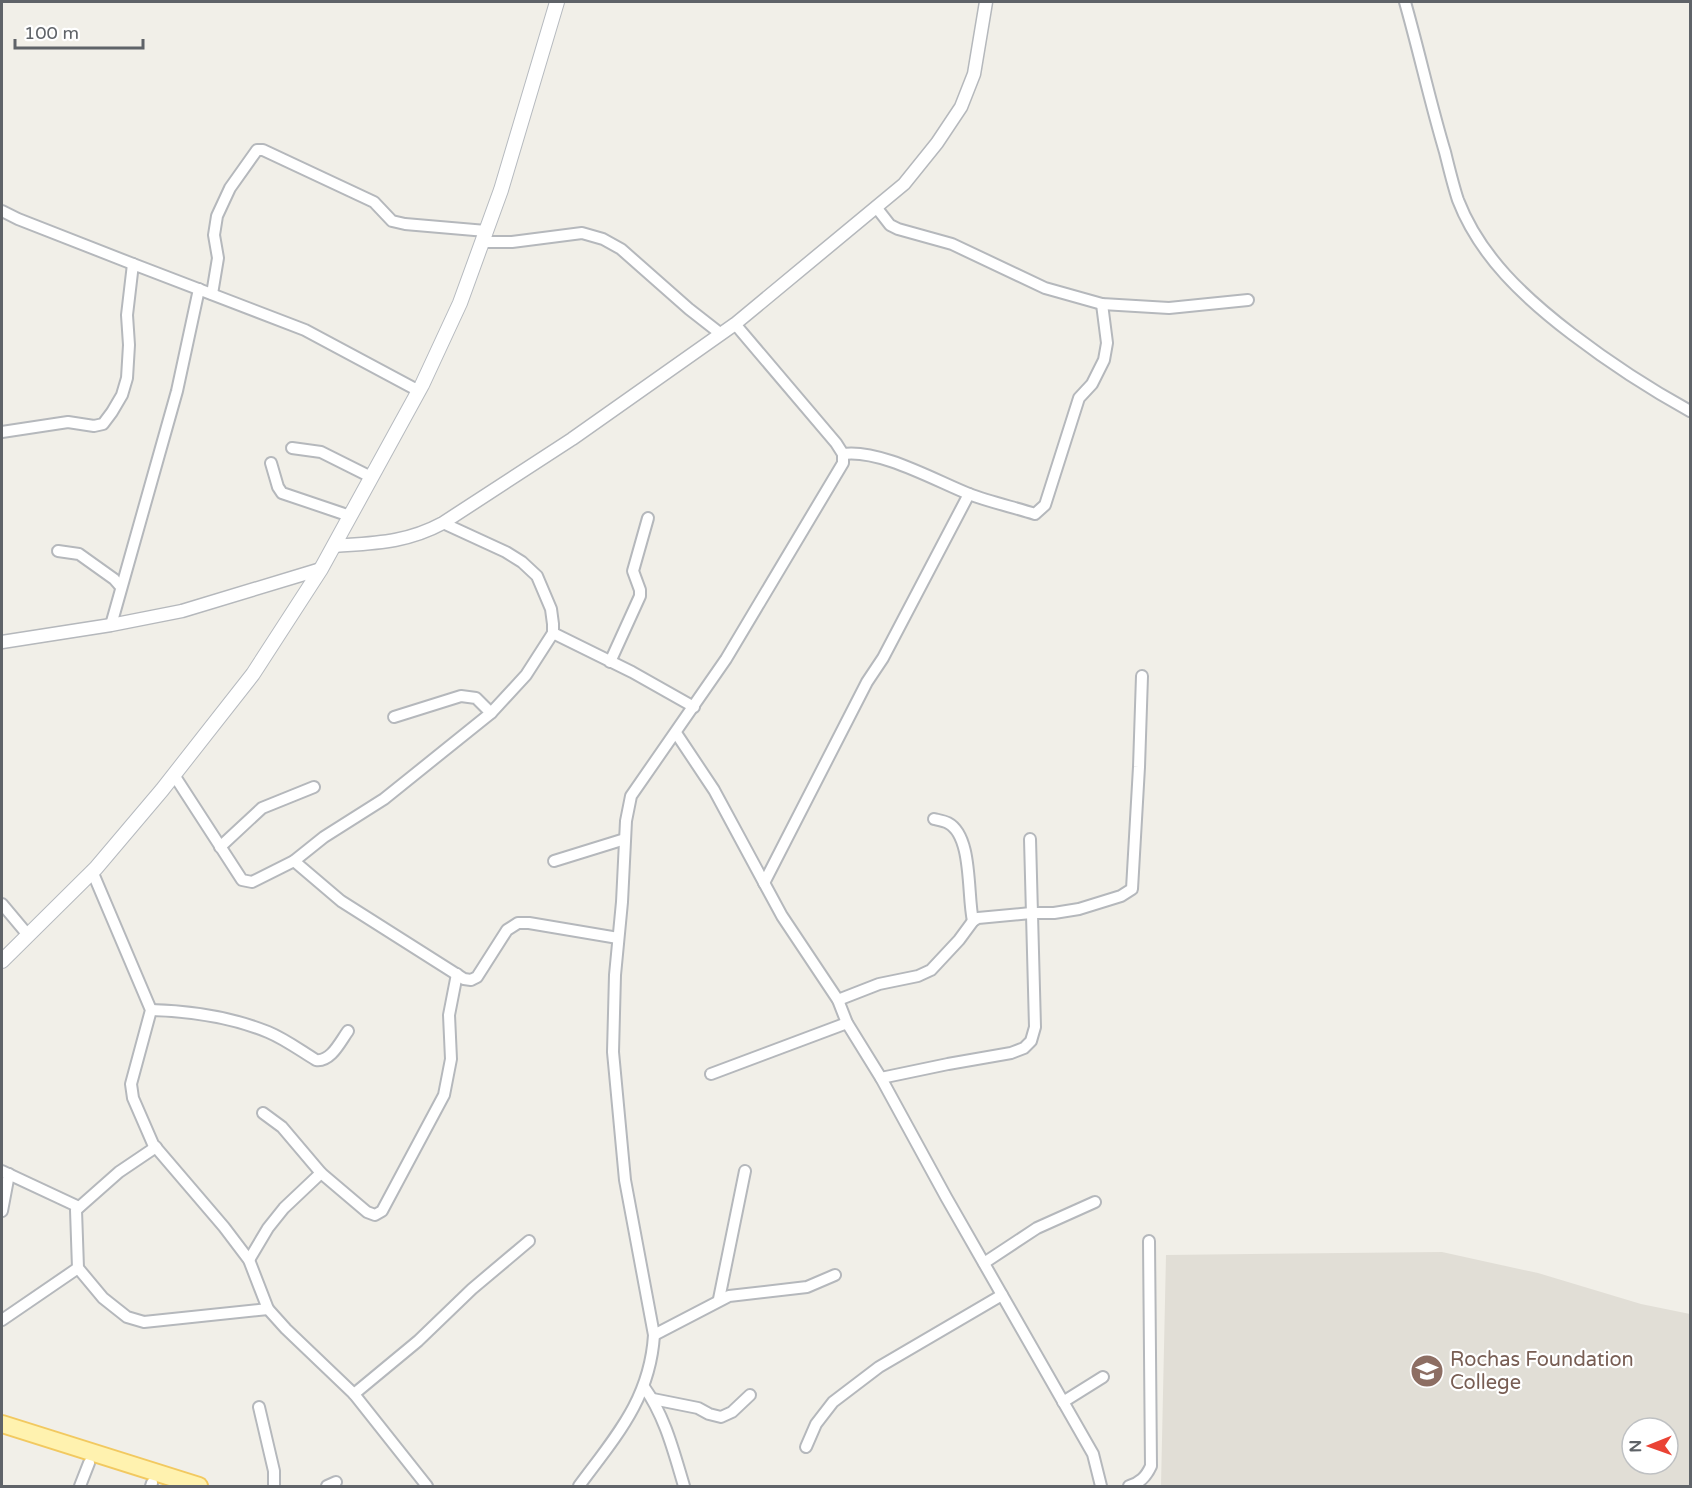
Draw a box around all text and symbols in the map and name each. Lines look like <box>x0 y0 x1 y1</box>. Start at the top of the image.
scale bar <box>15 12 142 50</box>
text: 100 m <box>24 22 79 44</box>
place label: Rochas Foundation College <box>1450 1348 1634 1395</box>
school or university icon: Rochas Foundation College <box>1409 1353 1445 1389</box>
north arrow <box>1620 1416 1680 1476</box>
text: N <box>1626 1440 1646 1453</box>

